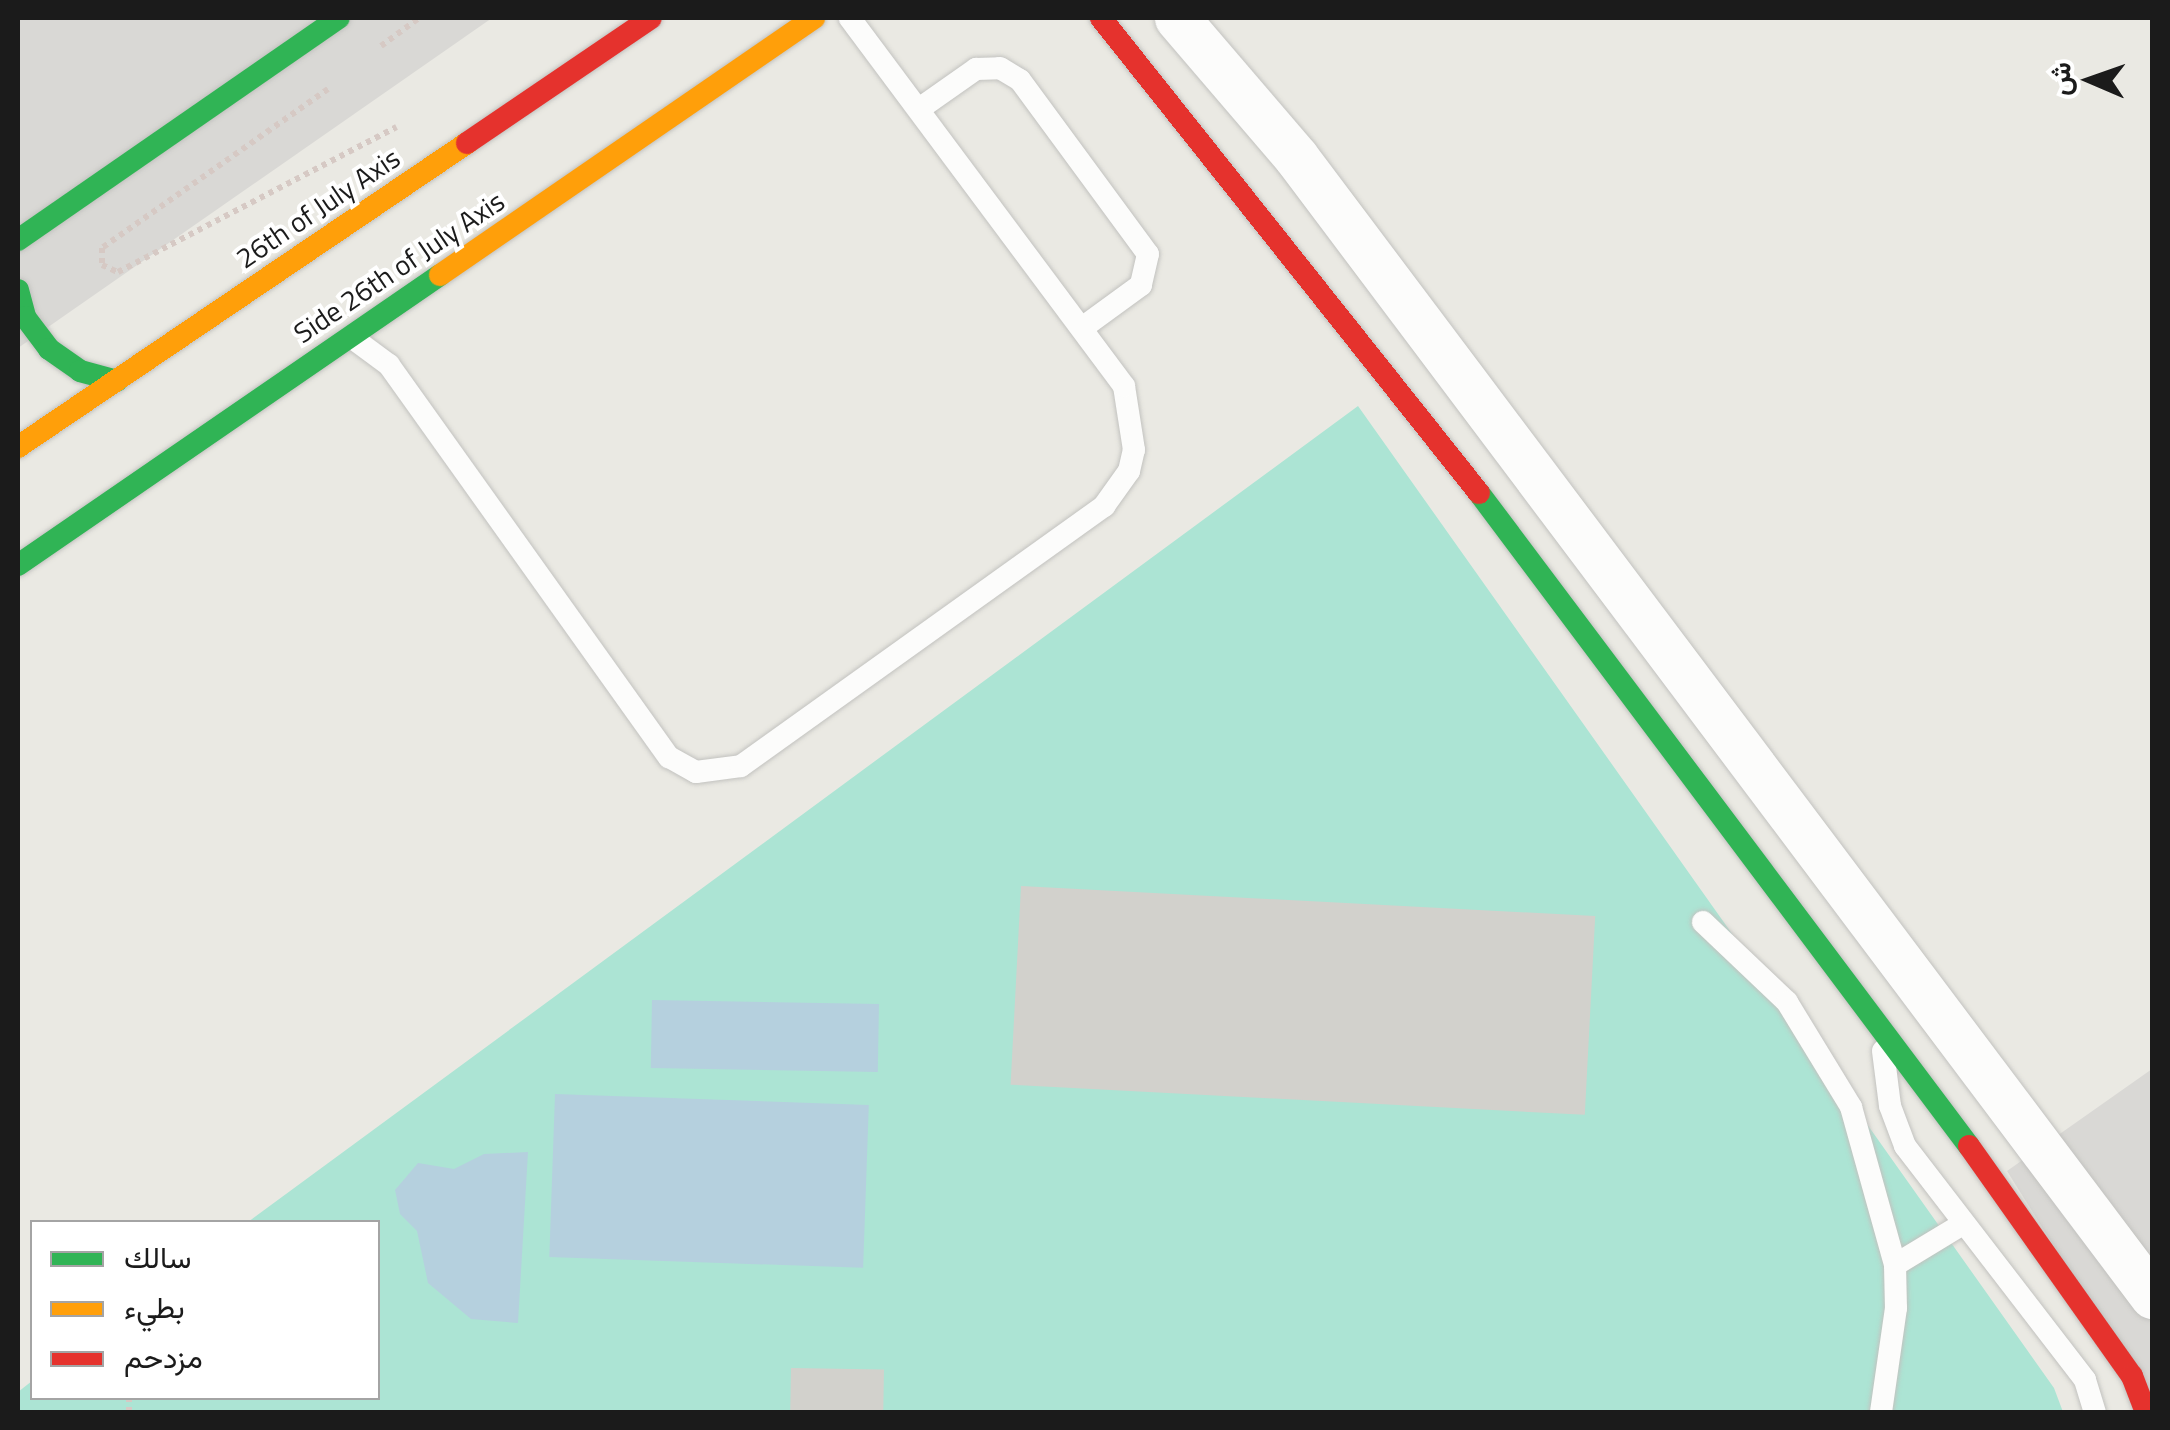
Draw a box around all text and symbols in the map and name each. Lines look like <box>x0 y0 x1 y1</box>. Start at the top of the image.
north arrow <box>2040 30 2140 130</box>
text: ش <box>2037 61 2082 97</box>
street label: 26th of July Axis <box>230 141 406 275</box>
street label: Side 26th of July Axis <box>287 184 511 350</box>
legend <box>30 1220 380 1400</box>
text: سالك <box>124 1234 191 1280</box>
text: بطيء <box>124 1284 185 1330</box>
text: مزدحم <box>124 1334 203 1380</box>

